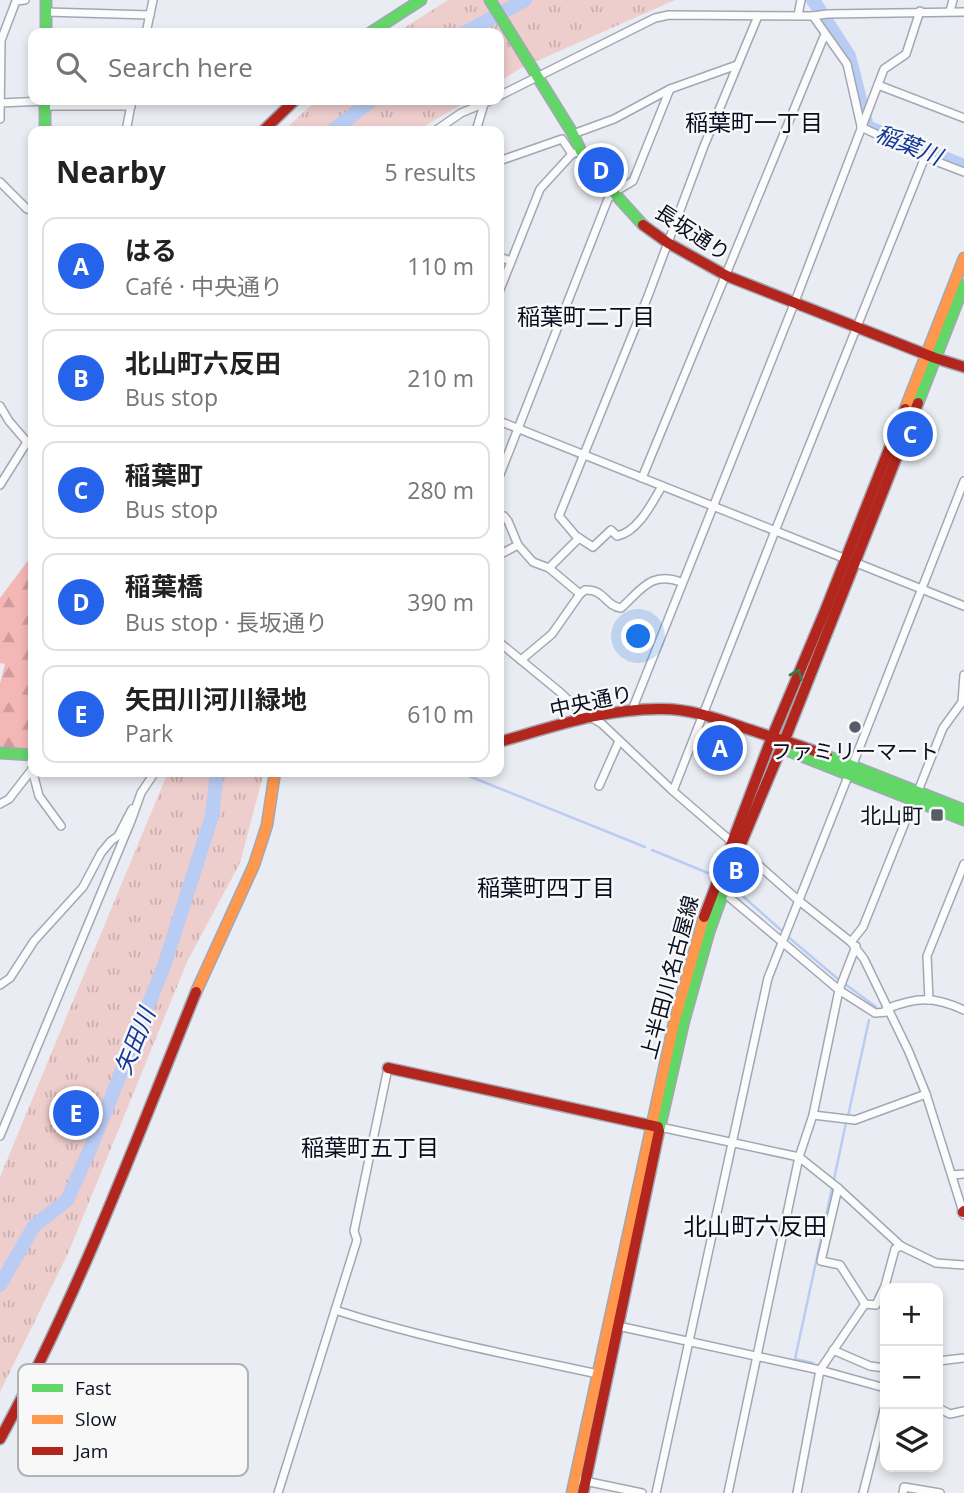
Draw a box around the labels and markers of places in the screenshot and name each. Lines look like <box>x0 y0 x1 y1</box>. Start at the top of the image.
pin: D <box>578 144 624 196</box>
pin: C <box>887 408 933 460</box>
marker: ファミリーマート <box>847 719 863 735</box>
pin: A <box>697 722 743 774</box>
place label: ファミリーマート <box>771 737 939 765</box>
place label: 北山町 <box>860 801 923 829</box>
marker: 北山町 <box>929 807 945 823</box>
pin: B <box>713 844 759 896</box>
pin: E <box>53 1087 99 1139</box>

